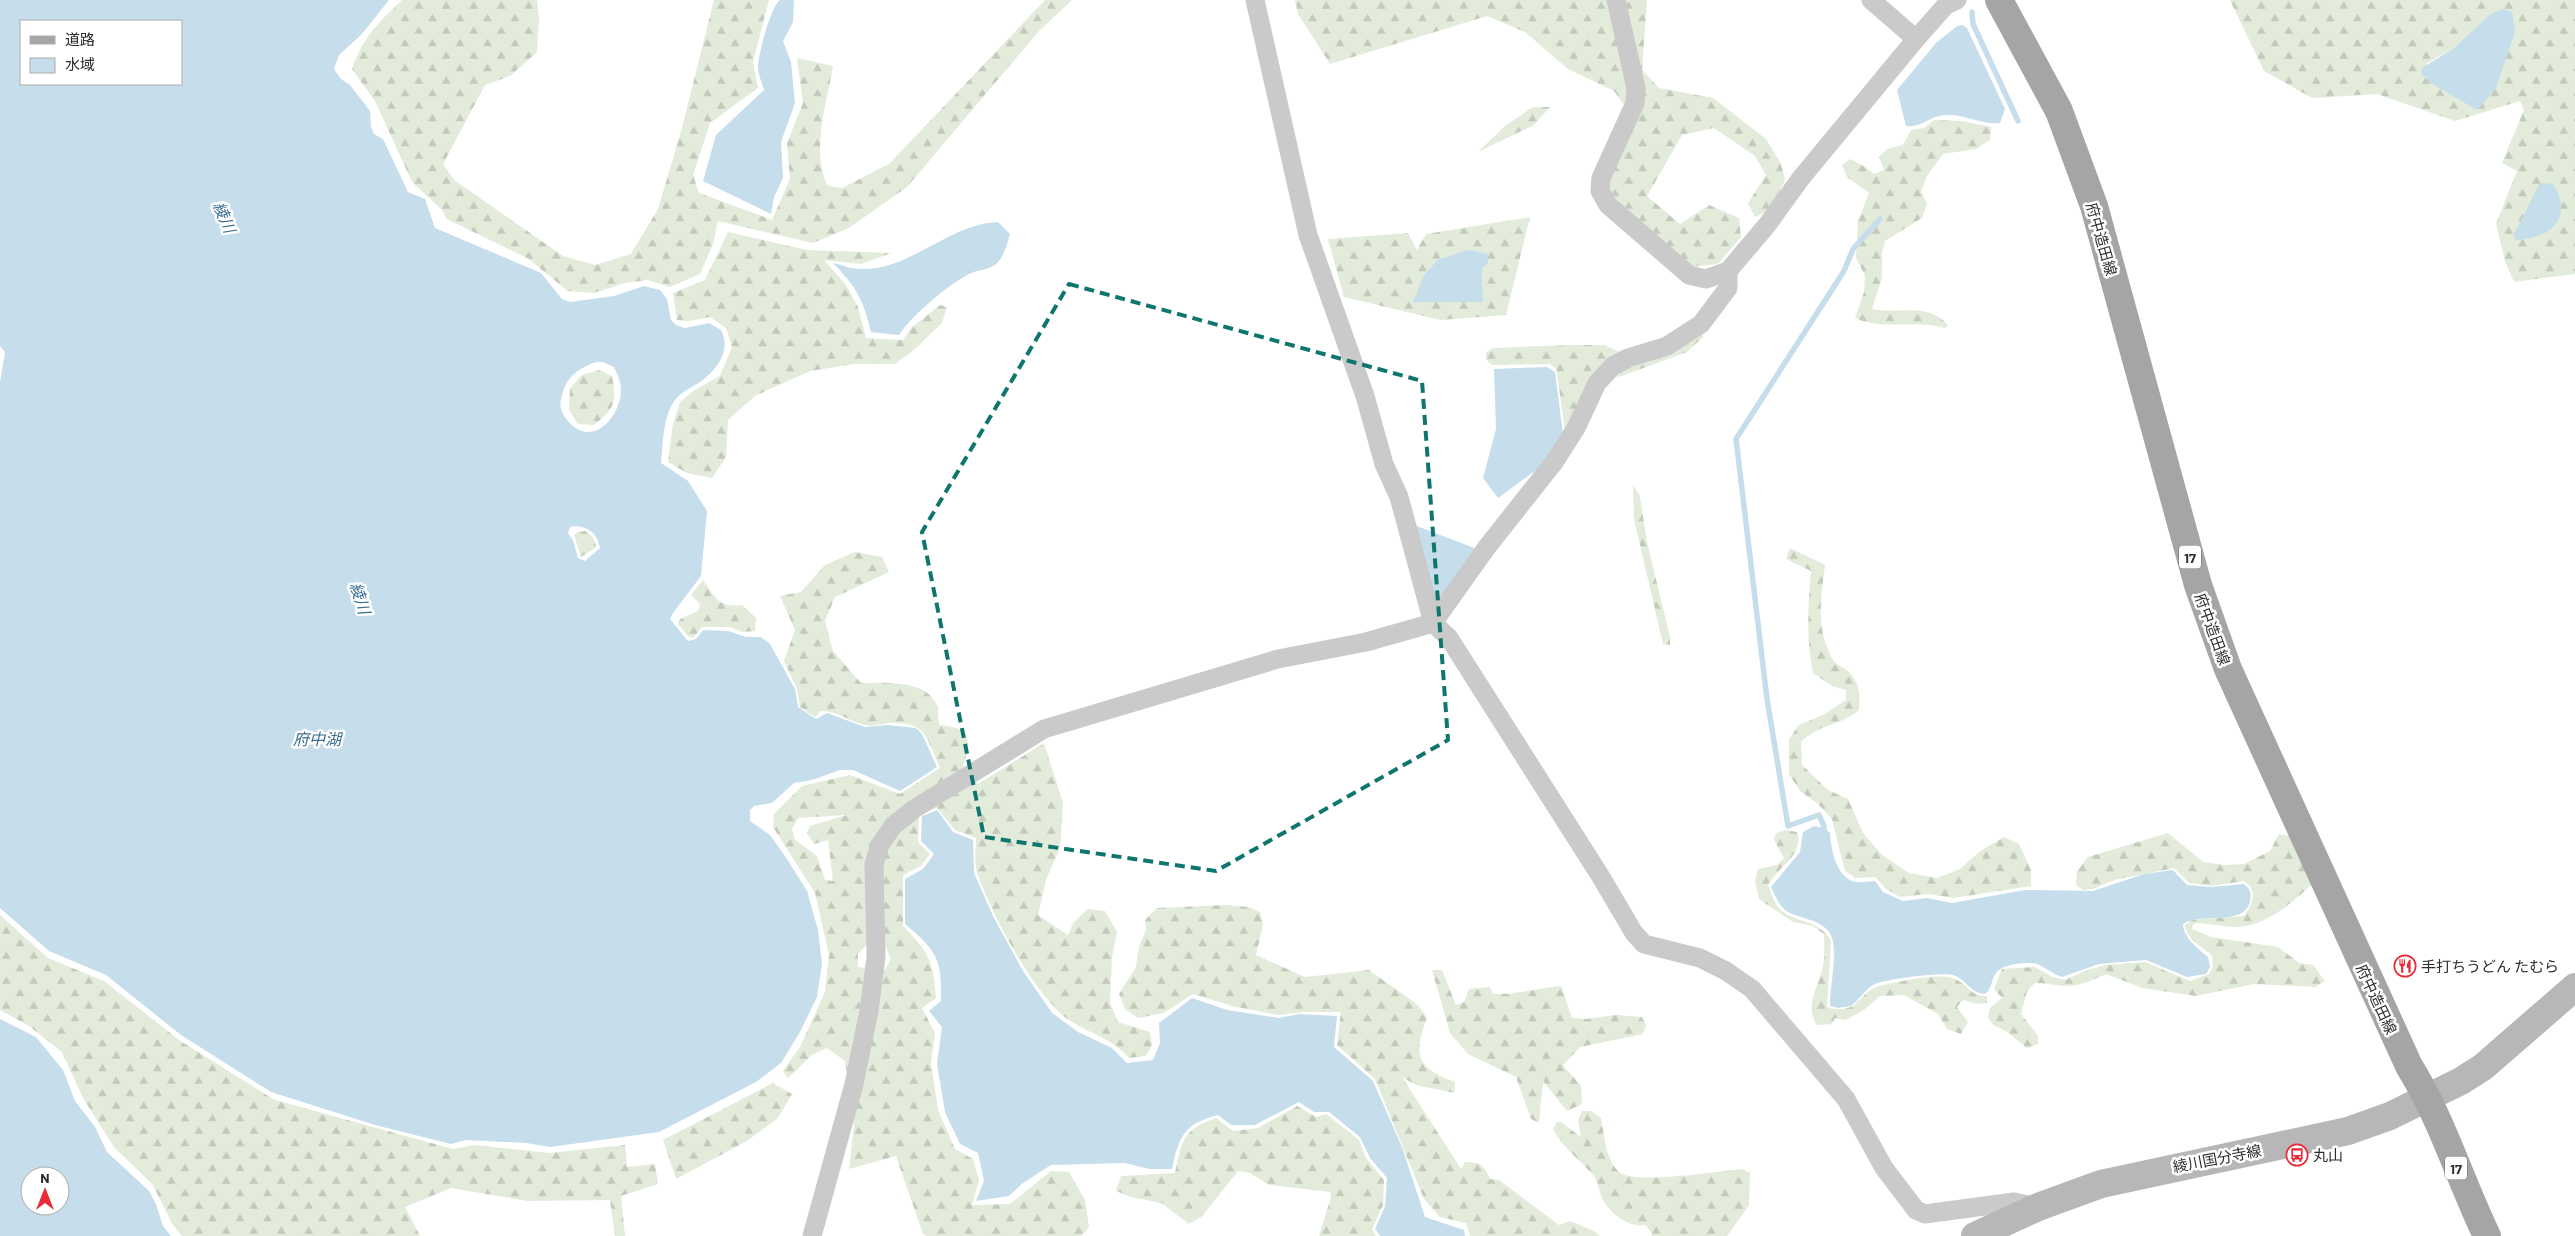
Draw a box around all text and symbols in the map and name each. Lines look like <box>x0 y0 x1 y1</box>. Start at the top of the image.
legend <box>20 20 182 85</box>
text: 道路 <box>65 30 95 48</box>
text: 水域 <box>65 55 95 73</box>
water label: 綾川 <box>210 199 241 237</box>
street label: 府中造田線 <box>2083 200 2121 278</box>
road number: 17 <box>2179 546 2201 568</box>
water label: 綾川 <box>347 580 376 618</box>
street label: 府中造田線 <box>2192 591 2234 667</box>
water label: 府中湖 <box>293 729 344 748</box>
restaurant icon: 手打ちうどん たむら <box>2393 954 2417 978</box>
place label: 手打ちうどん たむら <box>2421 957 2559 975</box>
street label: 府中造田線 <box>2353 961 2401 1037</box>
street label: 綾川国分寺線 <box>2171 1141 2263 1175</box>
bus stop icon: 丸山 <box>2285 1143 2309 1167</box>
place label: 丸山 <box>2313 1146 2343 1164</box>
road number: 17 <box>2445 1156 2467 1180</box>
north arrow <box>20 1166 70 1216</box>
text: N <box>40 1169 50 1186</box>

